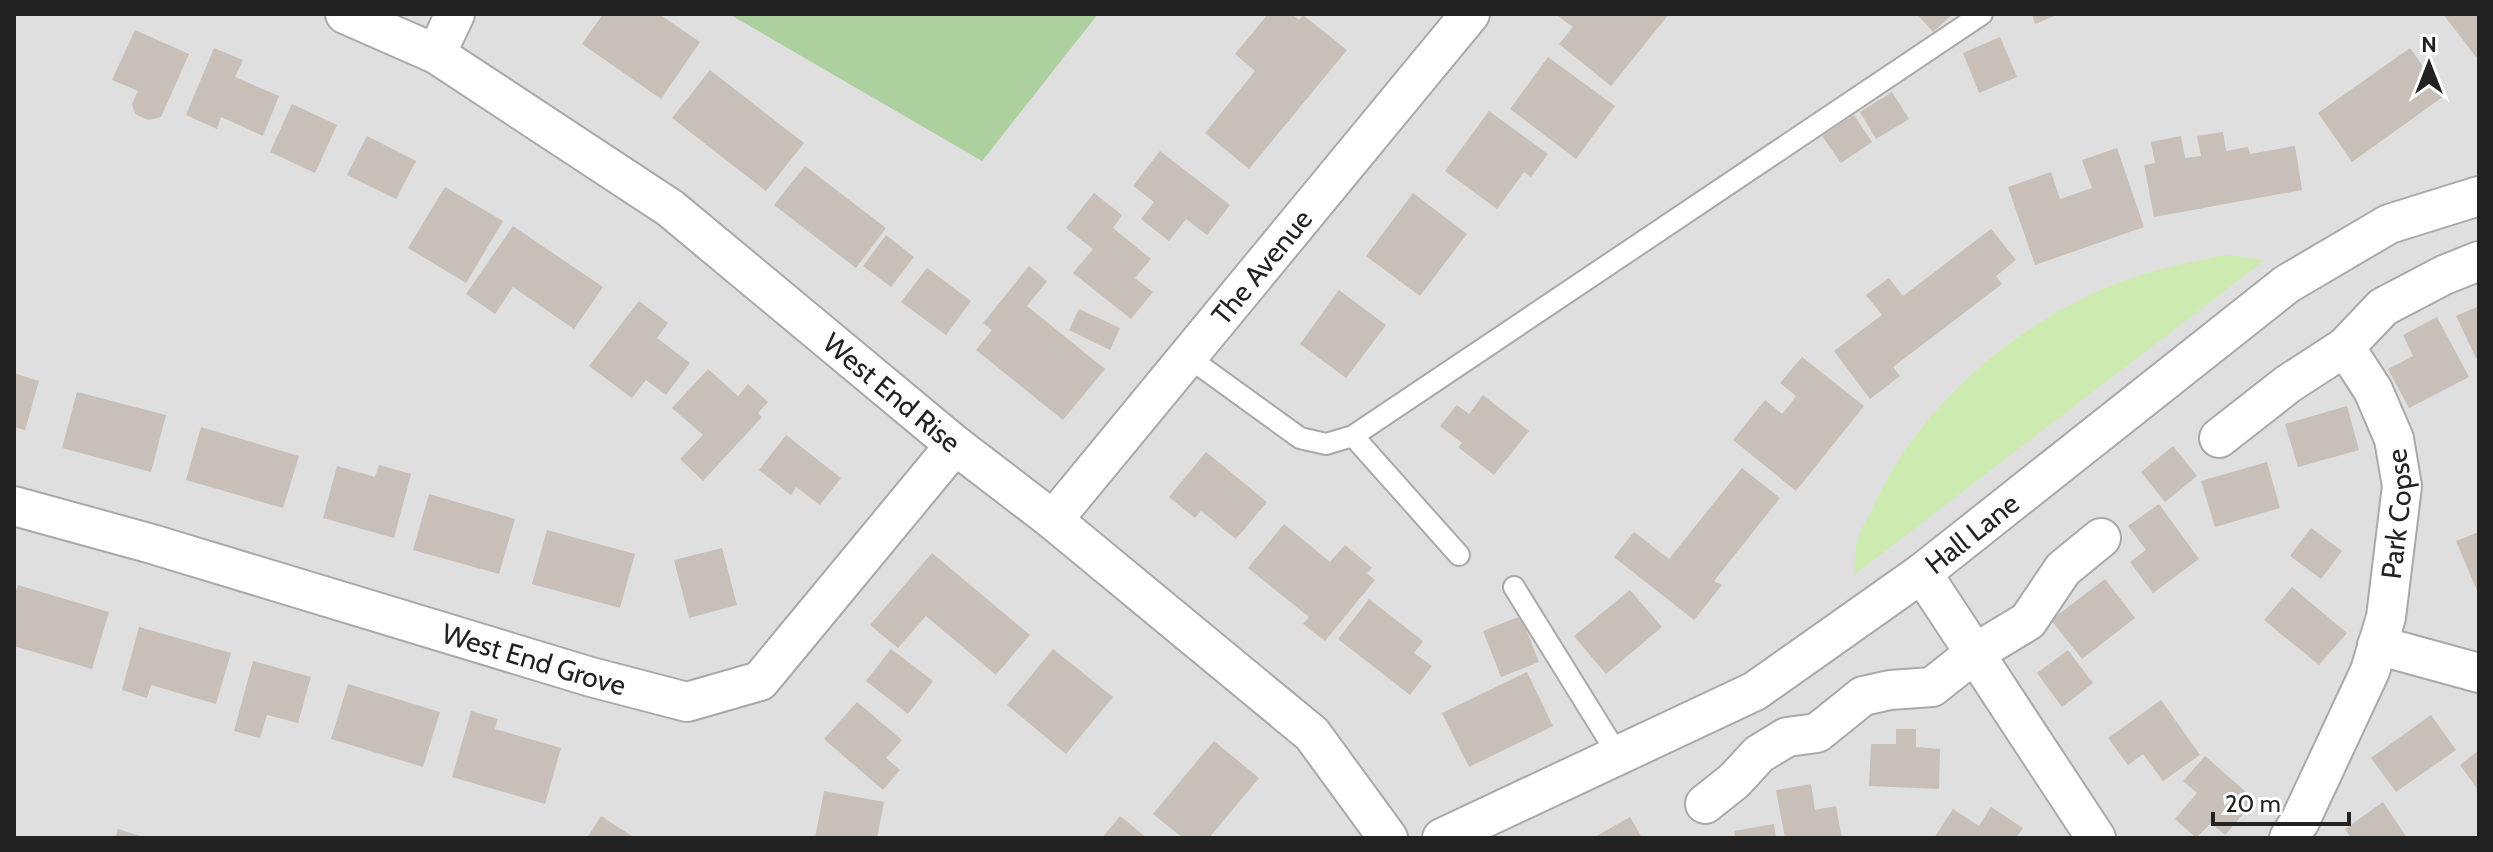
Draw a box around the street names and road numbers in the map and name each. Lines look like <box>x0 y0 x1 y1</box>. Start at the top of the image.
street label: The Avenue <box>1204 202 1319 331</box>
street label: West End Rise <box>816 326 967 459</box>
street label: Park Copse <box>2374 446 2419 581</box>
street label: Hall Lane <box>1918 486 2026 581</box>
street label: West End Grove <box>438 616 629 702</box>

